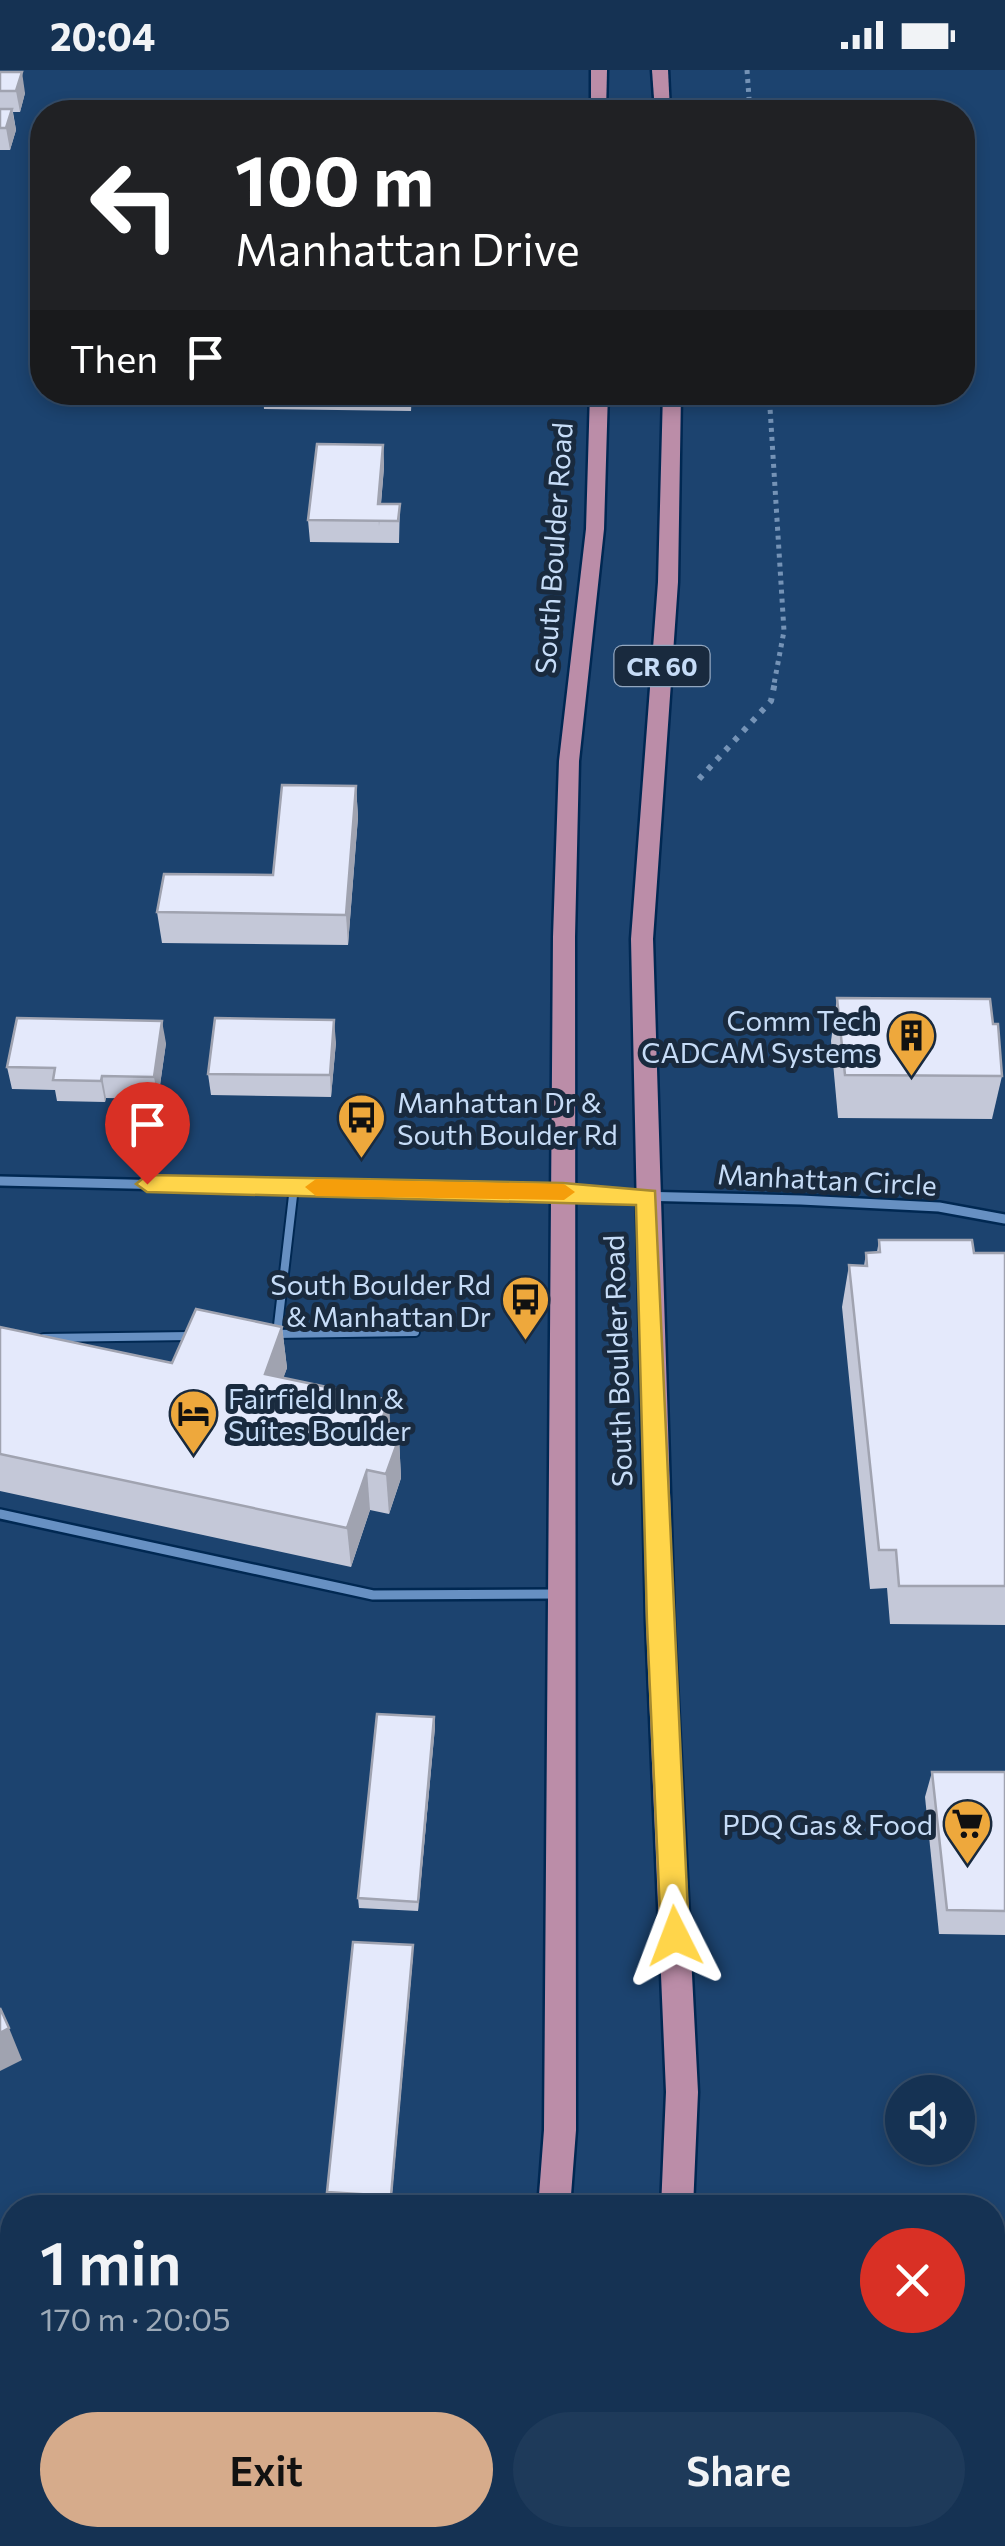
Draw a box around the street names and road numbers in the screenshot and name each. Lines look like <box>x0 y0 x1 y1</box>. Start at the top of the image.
street label: South Boulder Road <box>527 421 579 675</box>
road number: CR 60 <box>614 646 710 686</box>
street label: Manhattan Circle <box>716 1156 938 1202</box>
street label: South Boulder Road <box>596 1234 638 1488</box>

